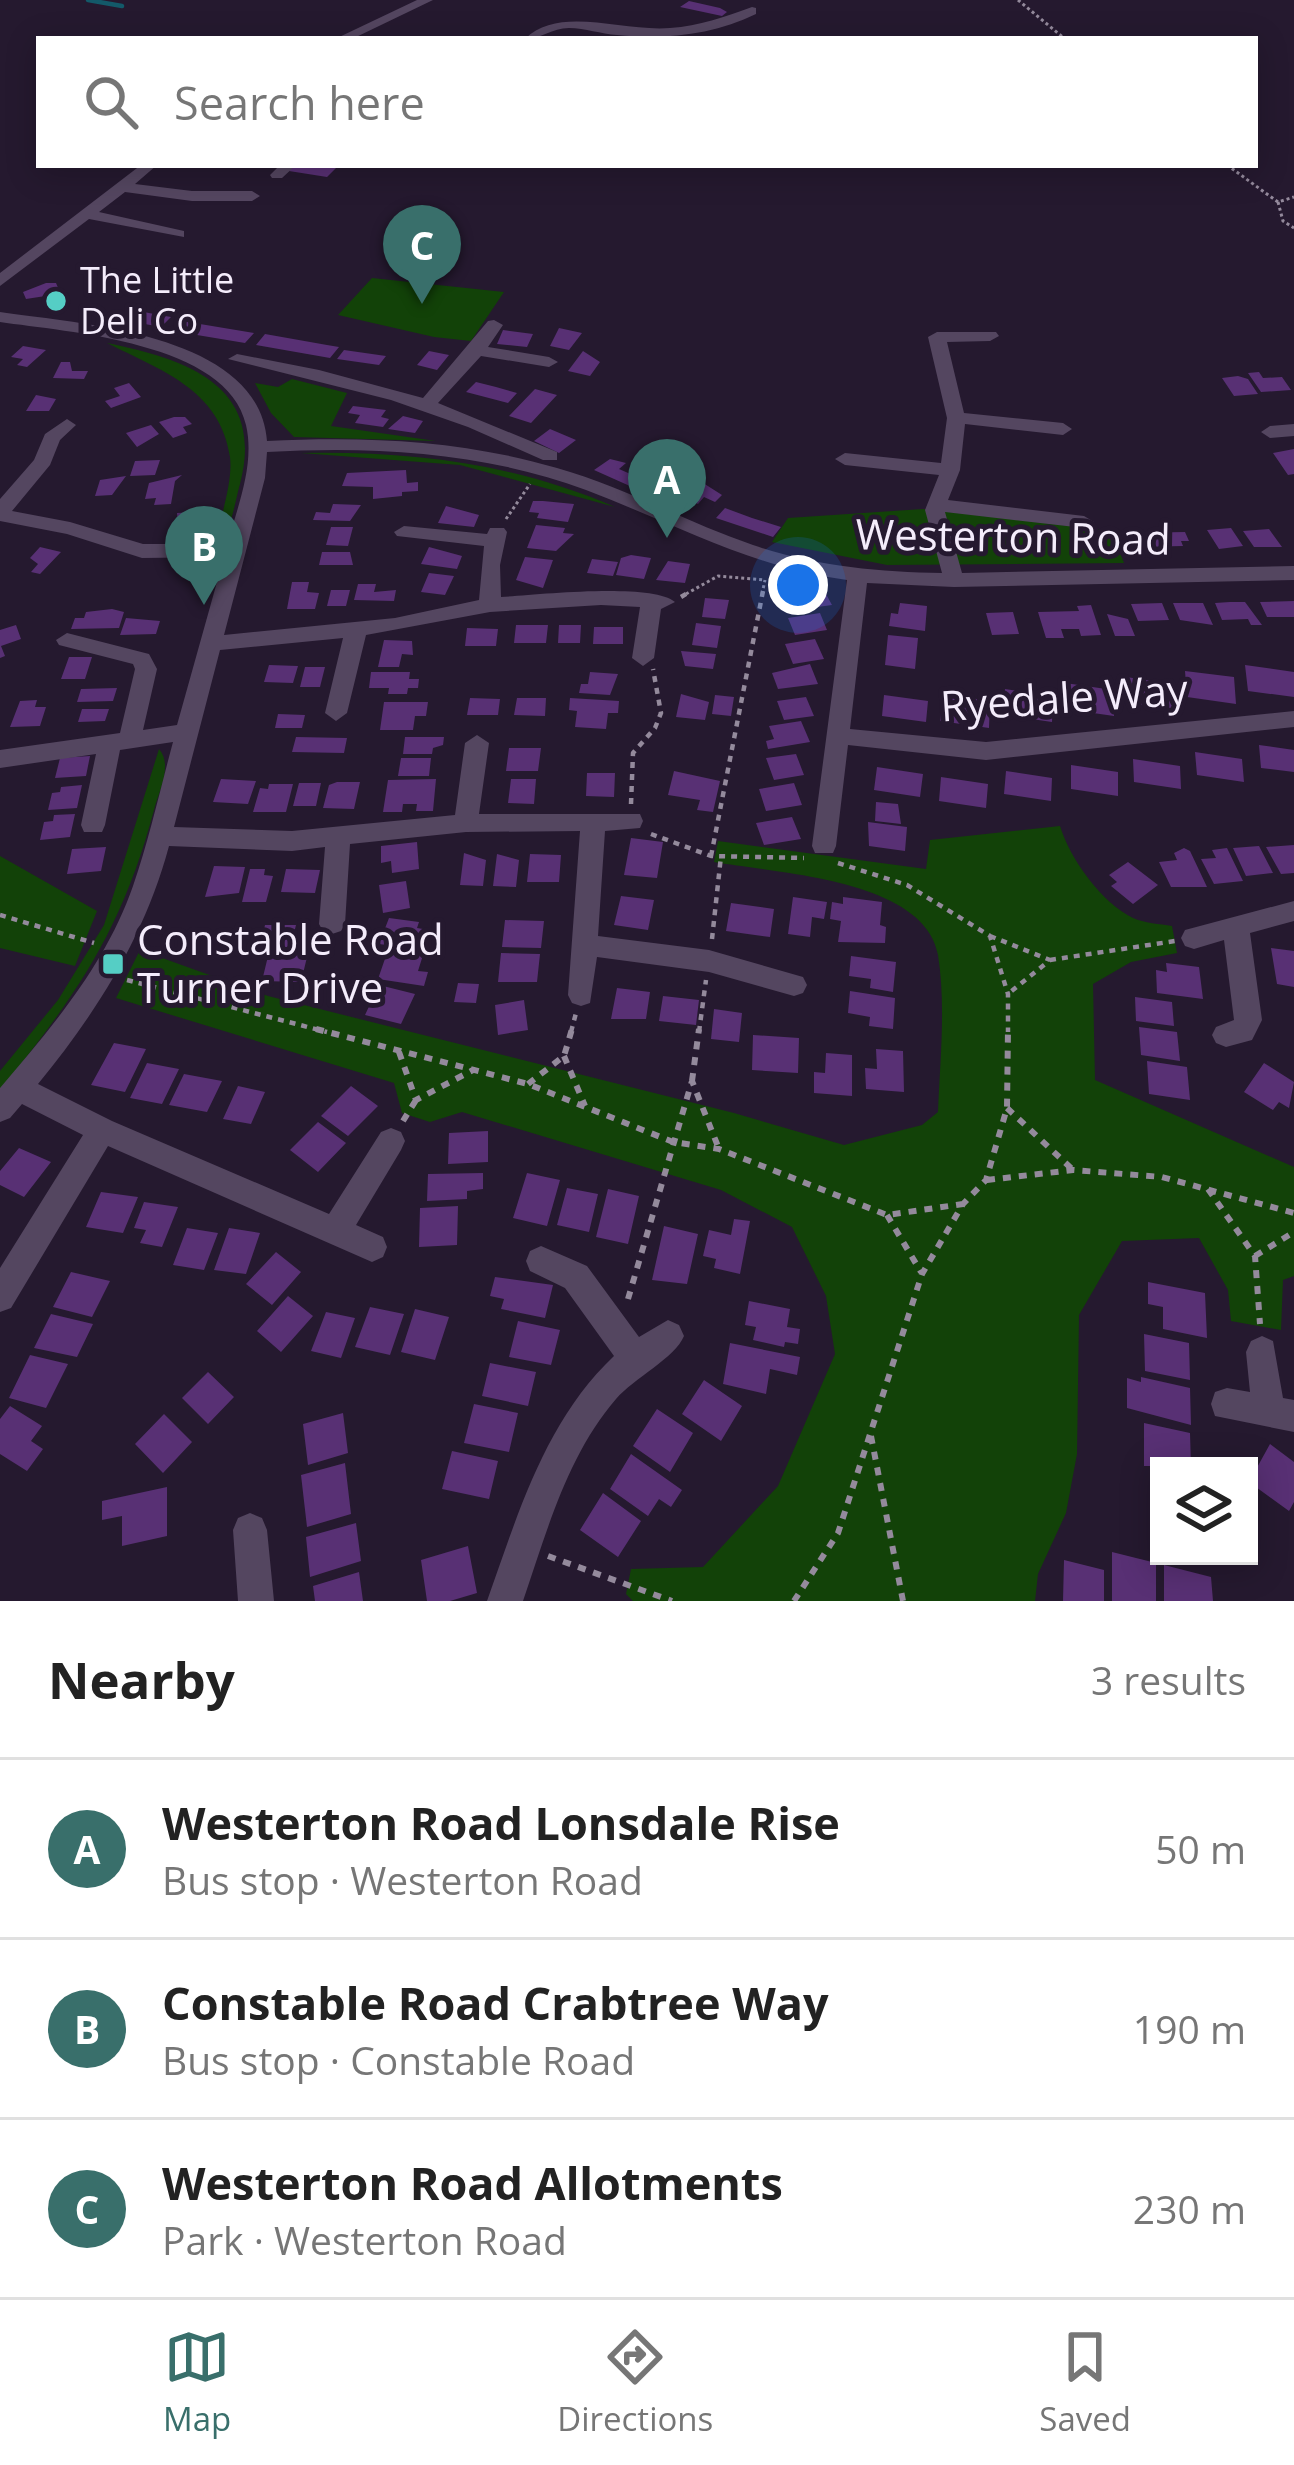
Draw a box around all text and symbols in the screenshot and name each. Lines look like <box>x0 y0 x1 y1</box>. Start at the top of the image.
search box <box>36 36 1258 168</box>
icon: search <box>78 69 144 135</box>
text: Search here <box>174 72 425 133</box>
pin: C <box>383 205 461 304</box>
place label: The Little Deli Co <box>80 255 234 345</box>
marker: The Little Deli Co <box>43 288 69 314</box>
pin: A <box>628 439 706 538</box>
street label: Westerton Road <box>855 504 1171 567</box>
pin: B <box>165 506 243 605</box>
your location <box>768 555 828 615</box>
street label: Ryedale Way <box>938 659 1190 734</box>
place label: Constable Road Turner Drive <box>137 910 444 1015</box>
marker: Constable Road Turner Drive <box>100 951 126 977</box>
map controls <box>1150 1457 1258 1565</box>
button: layers <box>1150 1457 1258 1565</box>
text: Nearby <box>48 1644 235 1714</box>
text: 3 results <box>1091 1653 1246 1706</box>
text: Westerton Road Lonsdale Rise <box>162 1792 840 1853</box>
text: A <box>74 1822 100 1875</box>
text: 50 m <box>1155 1822 1246 1875</box>
text: Bus stop · Westerton Road <box>162 1853 643 1906</box>
text: Constable Road Crabtree Way <box>162 1972 828 2033</box>
text: B <box>74 2002 100 2055</box>
text: 190 m <box>1133 2002 1246 2055</box>
text: Bus stop · Constable Road <box>162 2033 635 2086</box>
text: Westerton Road Allotments <box>162 2152 783 2213</box>
text: C <box>75 2182 99 2235</box>
text: 230 m <box>1133 2182 1246 2235</box>
text: Park · Westerton Road <box>162 2213 567 2266</box>
tab: Map <box>163 2324 231 2441</box>
tab: Directions <box>557 2324 713 2441</box>
tab: Saved <box>1039 2324 1131 2441</box>

